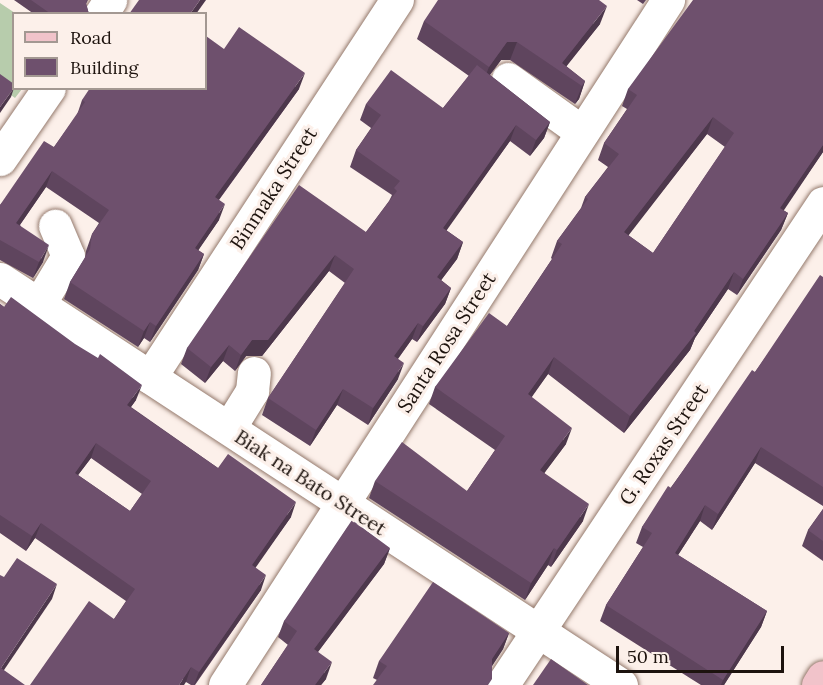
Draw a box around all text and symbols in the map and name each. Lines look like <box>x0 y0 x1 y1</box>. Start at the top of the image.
legend <box>12 12 207 90</box>
text: Road <box>70 26 112 49</box>
text: Building <box>70 56 138 79</box>
street label: Binmaka Street <box>224 122 322 254</box>
street label: Santa Rosa Street <box>392 267 500 417</box>
street label: G. Roxas Street <box>614 379 712 509</box>
street label: Biak na Bato Street <box>231 424 391 540</box>
scale bar <box>619 634 787 672</box>
text: 50 m <box>627 645 669 668</box>

